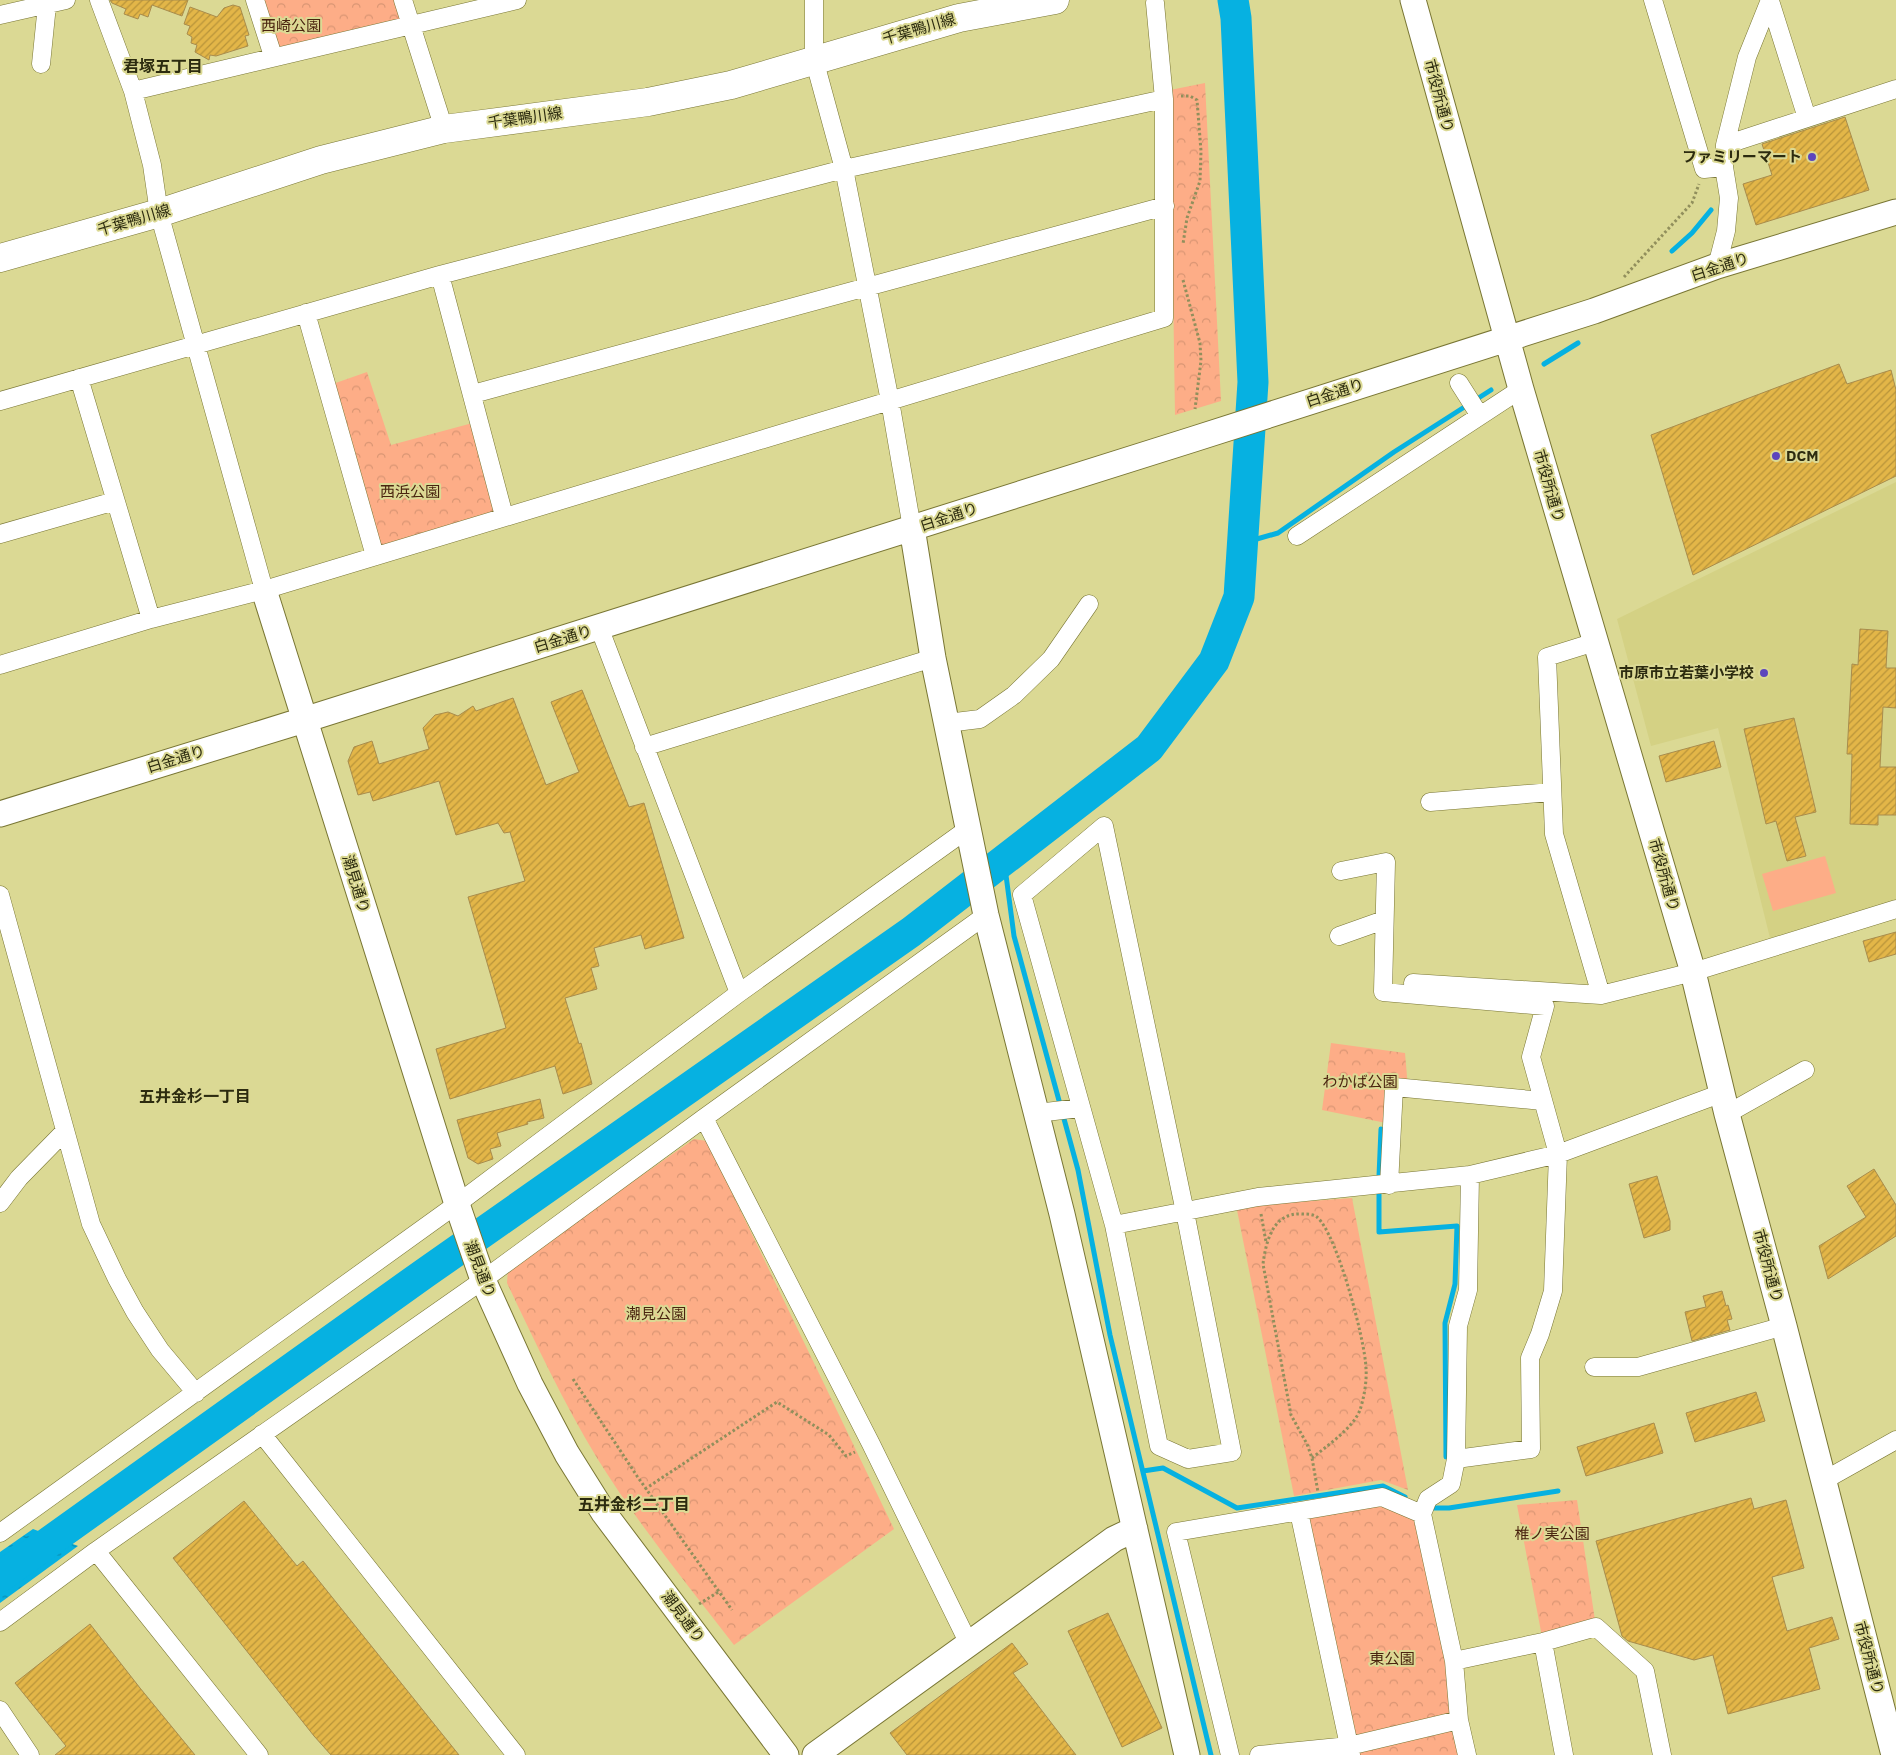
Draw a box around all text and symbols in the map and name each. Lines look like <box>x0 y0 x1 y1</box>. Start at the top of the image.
street label: 千葉鴨川線 <box>880 9 958 48</box>
park label: 西崎公園 <box>261 16 321 35</box>
district label: 君塚五丁目 <box>123 56 203 76</box>
street label: 市役所通り <box>1421 57 1458 135</box>
street label: 千葉鴨川線 <box>486 103 563 132</box>
place label: ファミリーマート <box>1682 147 1802 166</box>
marker: ファミリーマート <box>1806 151 1818 163</box>
street label: 千葉鴨川線 <box>95 200 173 239</box>
street label: 白金通り <box>1688 248 1751 285</box>
street label: 白金通り <box>1303 374 1366 411</box>
place label: DCM <box>1786 446 1819 465</box>
street label: 市役所通り <box>1530 447 1569 525</box>
marker: DCM <box>1770 450 1782 462</box>
park label: 西浜公園 <box>380 482 440 501</box>
street label: 白金通り <box>917 498 980 535</box>
street label: 白金通り <box>531 621 594 656</box>
place label: 市原市立若葉小学校 <box>1619 663 1754 682</box>
marker: 市原市立若葉小学校 <box>1758 667 1770 679</box>
street label: 白金通り <box>144 741 207 776</box>
street label: 市役所通り <box>1645 836 1684 914</box>
street label: 潮見通り <box>339 852 374 915</box>
park label: わかば公園 <box>1322 1072 1398 1091</box>
district label: 五井金杉一丁目 <box>139 1086 251 1106</box>
street label: 市役所通り <box>1750 1227 1787 1305</box>
street label: 潮見通り <box>461 1237 500 1300</box>
park label: 潮見公園 <box>626 1304 686 1323</box>
district label: 五井金杉二丁目 <box>578 1494 690 1514</box>
park label: 椎ノ実公園 <box>1514 1524 1590 1543</box>
street label: 潮見通り <box>658 1587 709 1646</box>
street label: 市役所通り <box>1851 1619 1888 1697</box>
park label: 東公園 <box>1369 1649 1415 1668</box>

